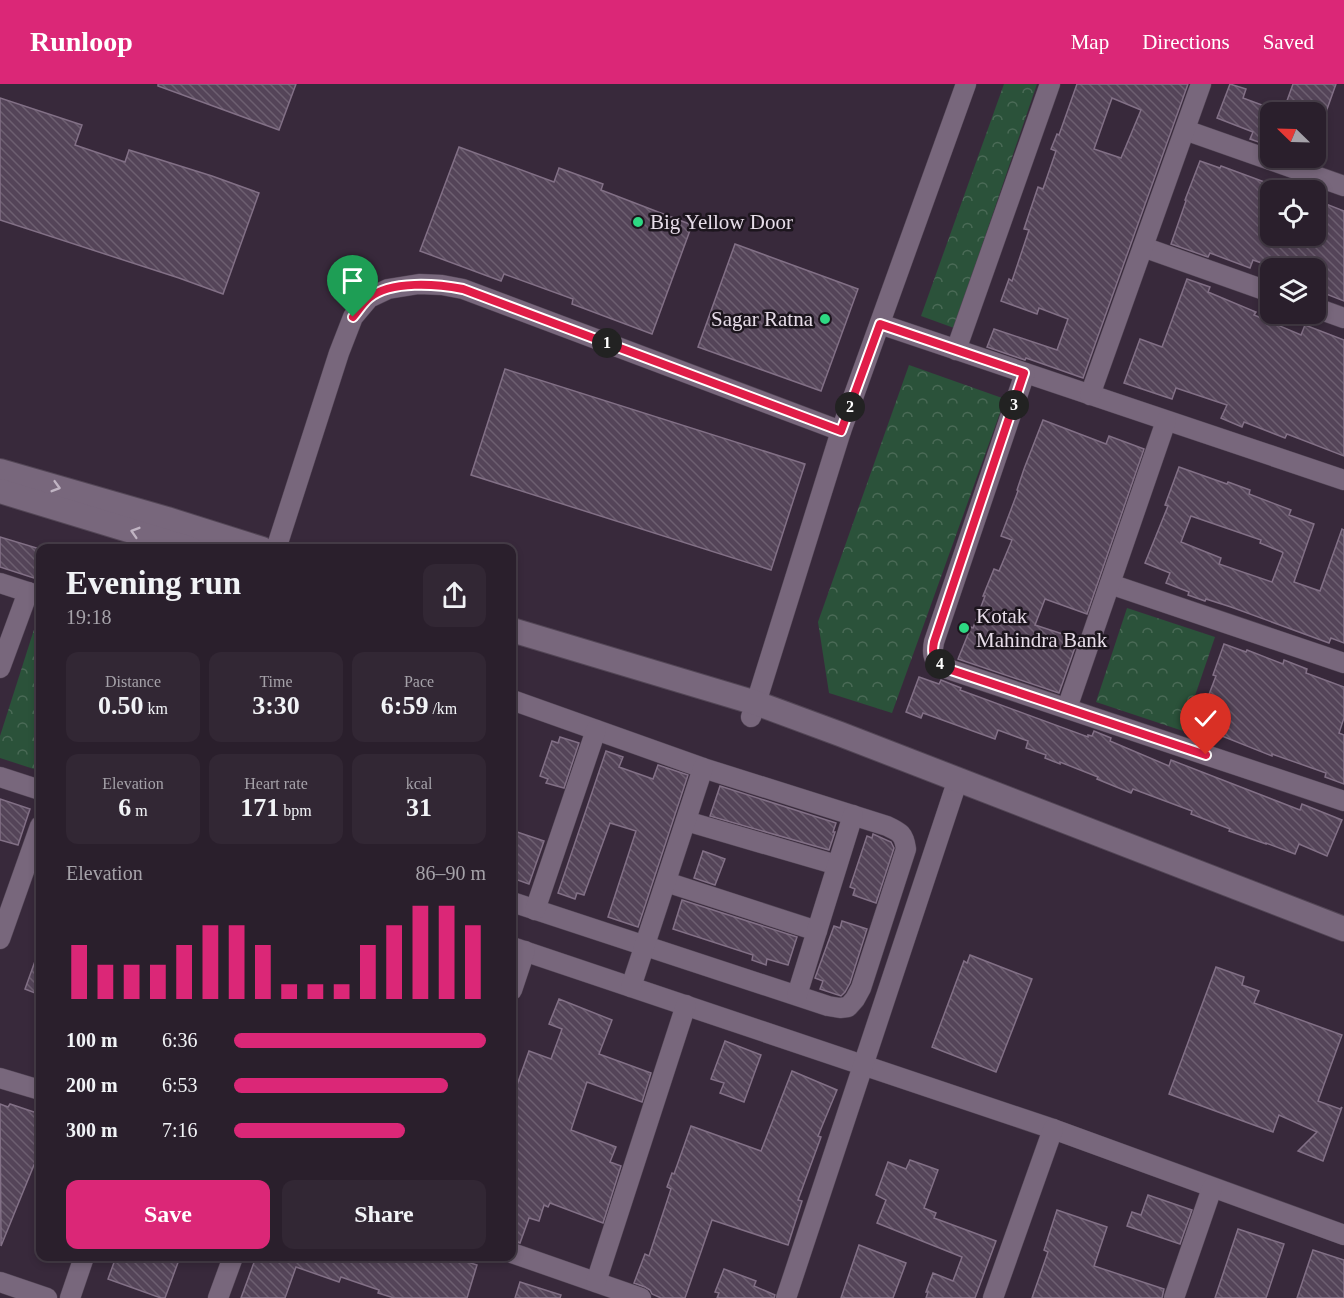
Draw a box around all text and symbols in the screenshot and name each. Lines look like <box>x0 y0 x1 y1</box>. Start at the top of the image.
text: Runloop <box>30 26 133 57</box>
text: Map <box>1071 30 1109 54</box>
text: Directions <box>1142 30 1230 54</box>
text: Saved <box>1263 30 1314 54</box>
north arrow <box>1260 102 1326 168</box>
map controls <box>1260 102 1326 324</box>
button: locate <box>1260 180 1326 246</box>
place label: Big Yellow Door <box>650 210 793 234</box>
marker: Big Yellow Door <box>631 215 645 229</box>
pin <box>327 255 378 317</box>
button: layers <box>1260 258 1326 324</box>
icon: arrive <box>336 264 369 297</box>
place label: Sagar Ratna <box>711 307 814 331</box>
marker: Sagar Ratna <box>818 312 832 326</box>
pin: 1 <box>592 328 622 358</box>
text: 1 <box>603 334 611 351</box>
pin: 3 <box>999 390 1029 420</box>
pin: 2 <box>835 392 865 422</box>
text: 3 <box>1010 396 1018 413</box>
text: 2 <box>846 398 854 415</box>
one-way arrow <box>51 480 61 493</box>
one-way arrow <box>130 527 141 539</box>
button: share <box>423 564 486 627</box>
text: Evening run <box>66 565 241 601</box>
place label: Kotak Mahindra Bank <box>976 604 1108 652</box>
text: 19:18 <box>66 606 112 628</box>
marker: Kotak Mahindra Bank <box>957 621 971 635</box>
pin: 4 <box>925 649 955 679</box>
text: 4 <box>936 655 944 672</box>
text: Distance <box>105 673 161 690</box>
text: Time <box>259 673 293 690</box>
text: Pace <box>404 673 434 690</box>
text: 0.50 <box>98 691 144 720</box>
text: 3:30 <box>252 691 300 720</box>
text: 6:59 <box>381 691 428 720</box>
pin <box>1180 693 1231 755</box>
text: km <box>144 700 168 717</box>
text: /km <box>428 700 457 717</box>
icon: check <box>1189 702 1222 735</box>
text: Elevation <box>102 775 164 792</box>
text: Heart rate <box>244 775 308 792</box>
text: kcal <box>406 775 432 792</box>
text: 6 <box>118 793 131 822</box>
text: 171 <box>240 793 279 822</box>
text: 31 <box>406 793 432 822</box>
text: m <box>131 802 148 819</box>
text: bpm <box>279 802 312 819</box>
text: Elevation <box>66 862 143 884</box>
text: 86–90 m <box>415 862 486 884</box>
text: 100 m <box>66 1029 118 1051</box>
text: 6:36 <box>162 1029 198 1051</box>
text: 200 m <box>66 1074 118 1096</box>
text: 6:53 <box>162 1074 198 1096</box>
text: 300 m <box>66 1119 118 1141</box>
text: 7:16 <box>162 1119 198 1141</box>
button: Save <box>66 1180 270 1249</box>
button: Share <box>282 1180 486 1249</box>

